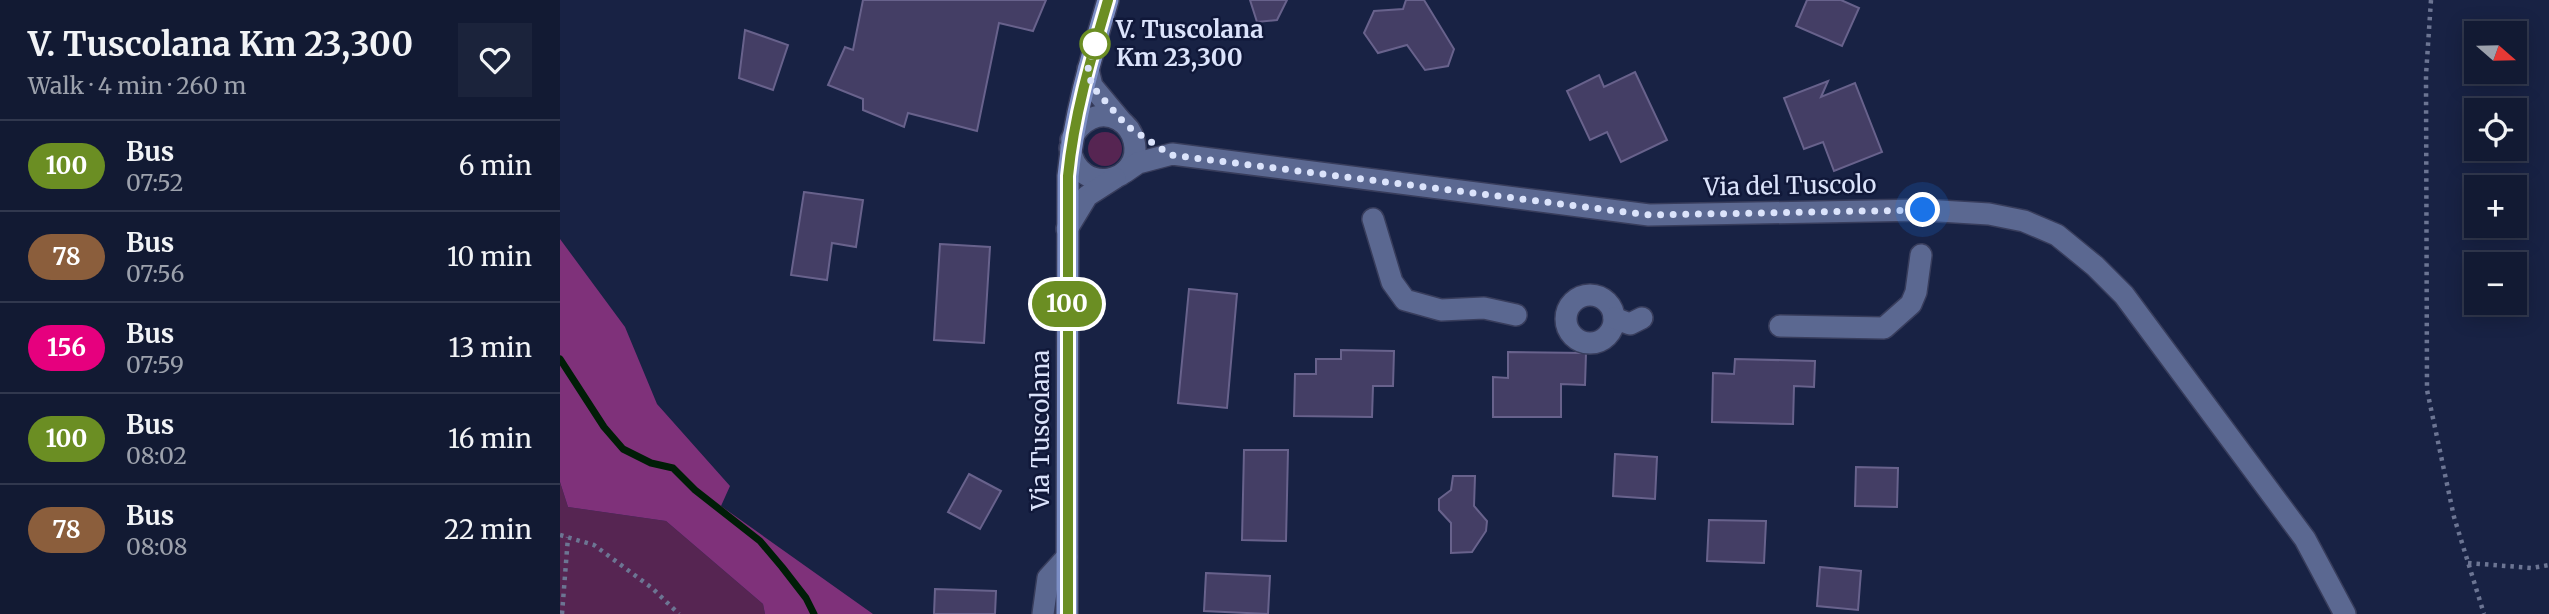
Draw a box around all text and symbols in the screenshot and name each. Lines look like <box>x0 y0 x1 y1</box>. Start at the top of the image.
place label: V. Tuscolana Km 23,300 <box>1115 14 1264 73</box>
north arrow <box>2464 21 2527 84</box>
map controls <box>2464 21 2527 315</box>
button: heart <box>458 23 532 97</box>
text: V. Tuscolana Km 23,300 <box>28 24 413 65</box>
marker: V. Tuscolana Km 23,300 <box>1080 29 1110 59</box>
text: Walk · 4 min · 260 m <box>28 71 246 100</box>
button: locate <box>2464 98 2527 161</box>
text: Bus <box>126 135 174 168</box>
text: 6 min <box>459 149 532 182</box>
text: 100 <box>45 150 88 181</box>
text: 07:52 <box>126 168 184 197</box>
street label: Via del Tuscolo <box>1702 168 1877 203</box>
button: + <box>2464 175 2527 238</box>
your location <box>1905 192 1940 227</box>
text: Bus <box>126 226 174 259</box>
text: 10 min <box>447 240 532 273</box>
text: 78 <box>52 241 81 272</box>
button: − <box>2464 252 2527 315</box>
text: 07:56 <box>126 259 184 288</box>
line badge: 100 <box>1027 281 1107 327</box>
text: 100 <box>1046 288 1088 319</box>
text: Bus <box>126 317 174 350</box>
text: 13 min <box>448 331 532 364</box>
text: 156 <box>47 332 86 363</box>
text: 07:59 <box>126 350 184 379</box>
street label: Via Tuscolana <box>1025 350 1056 511</box>
text: Bus <box>126 408 174 441</box>
text: 16 min <box>448 422 532 455</box>
text: 100 <box>45 423 88 454</box>
text: 08:02 <box>126 441 187 470</box>
text: Bus <box>126 499 174 532</box>
text: 22 min <box>444 513 532 546</box>
text: 78 <box>52 514 81 545</box>
text: 08:08 <box>126 532 187 561</box>

